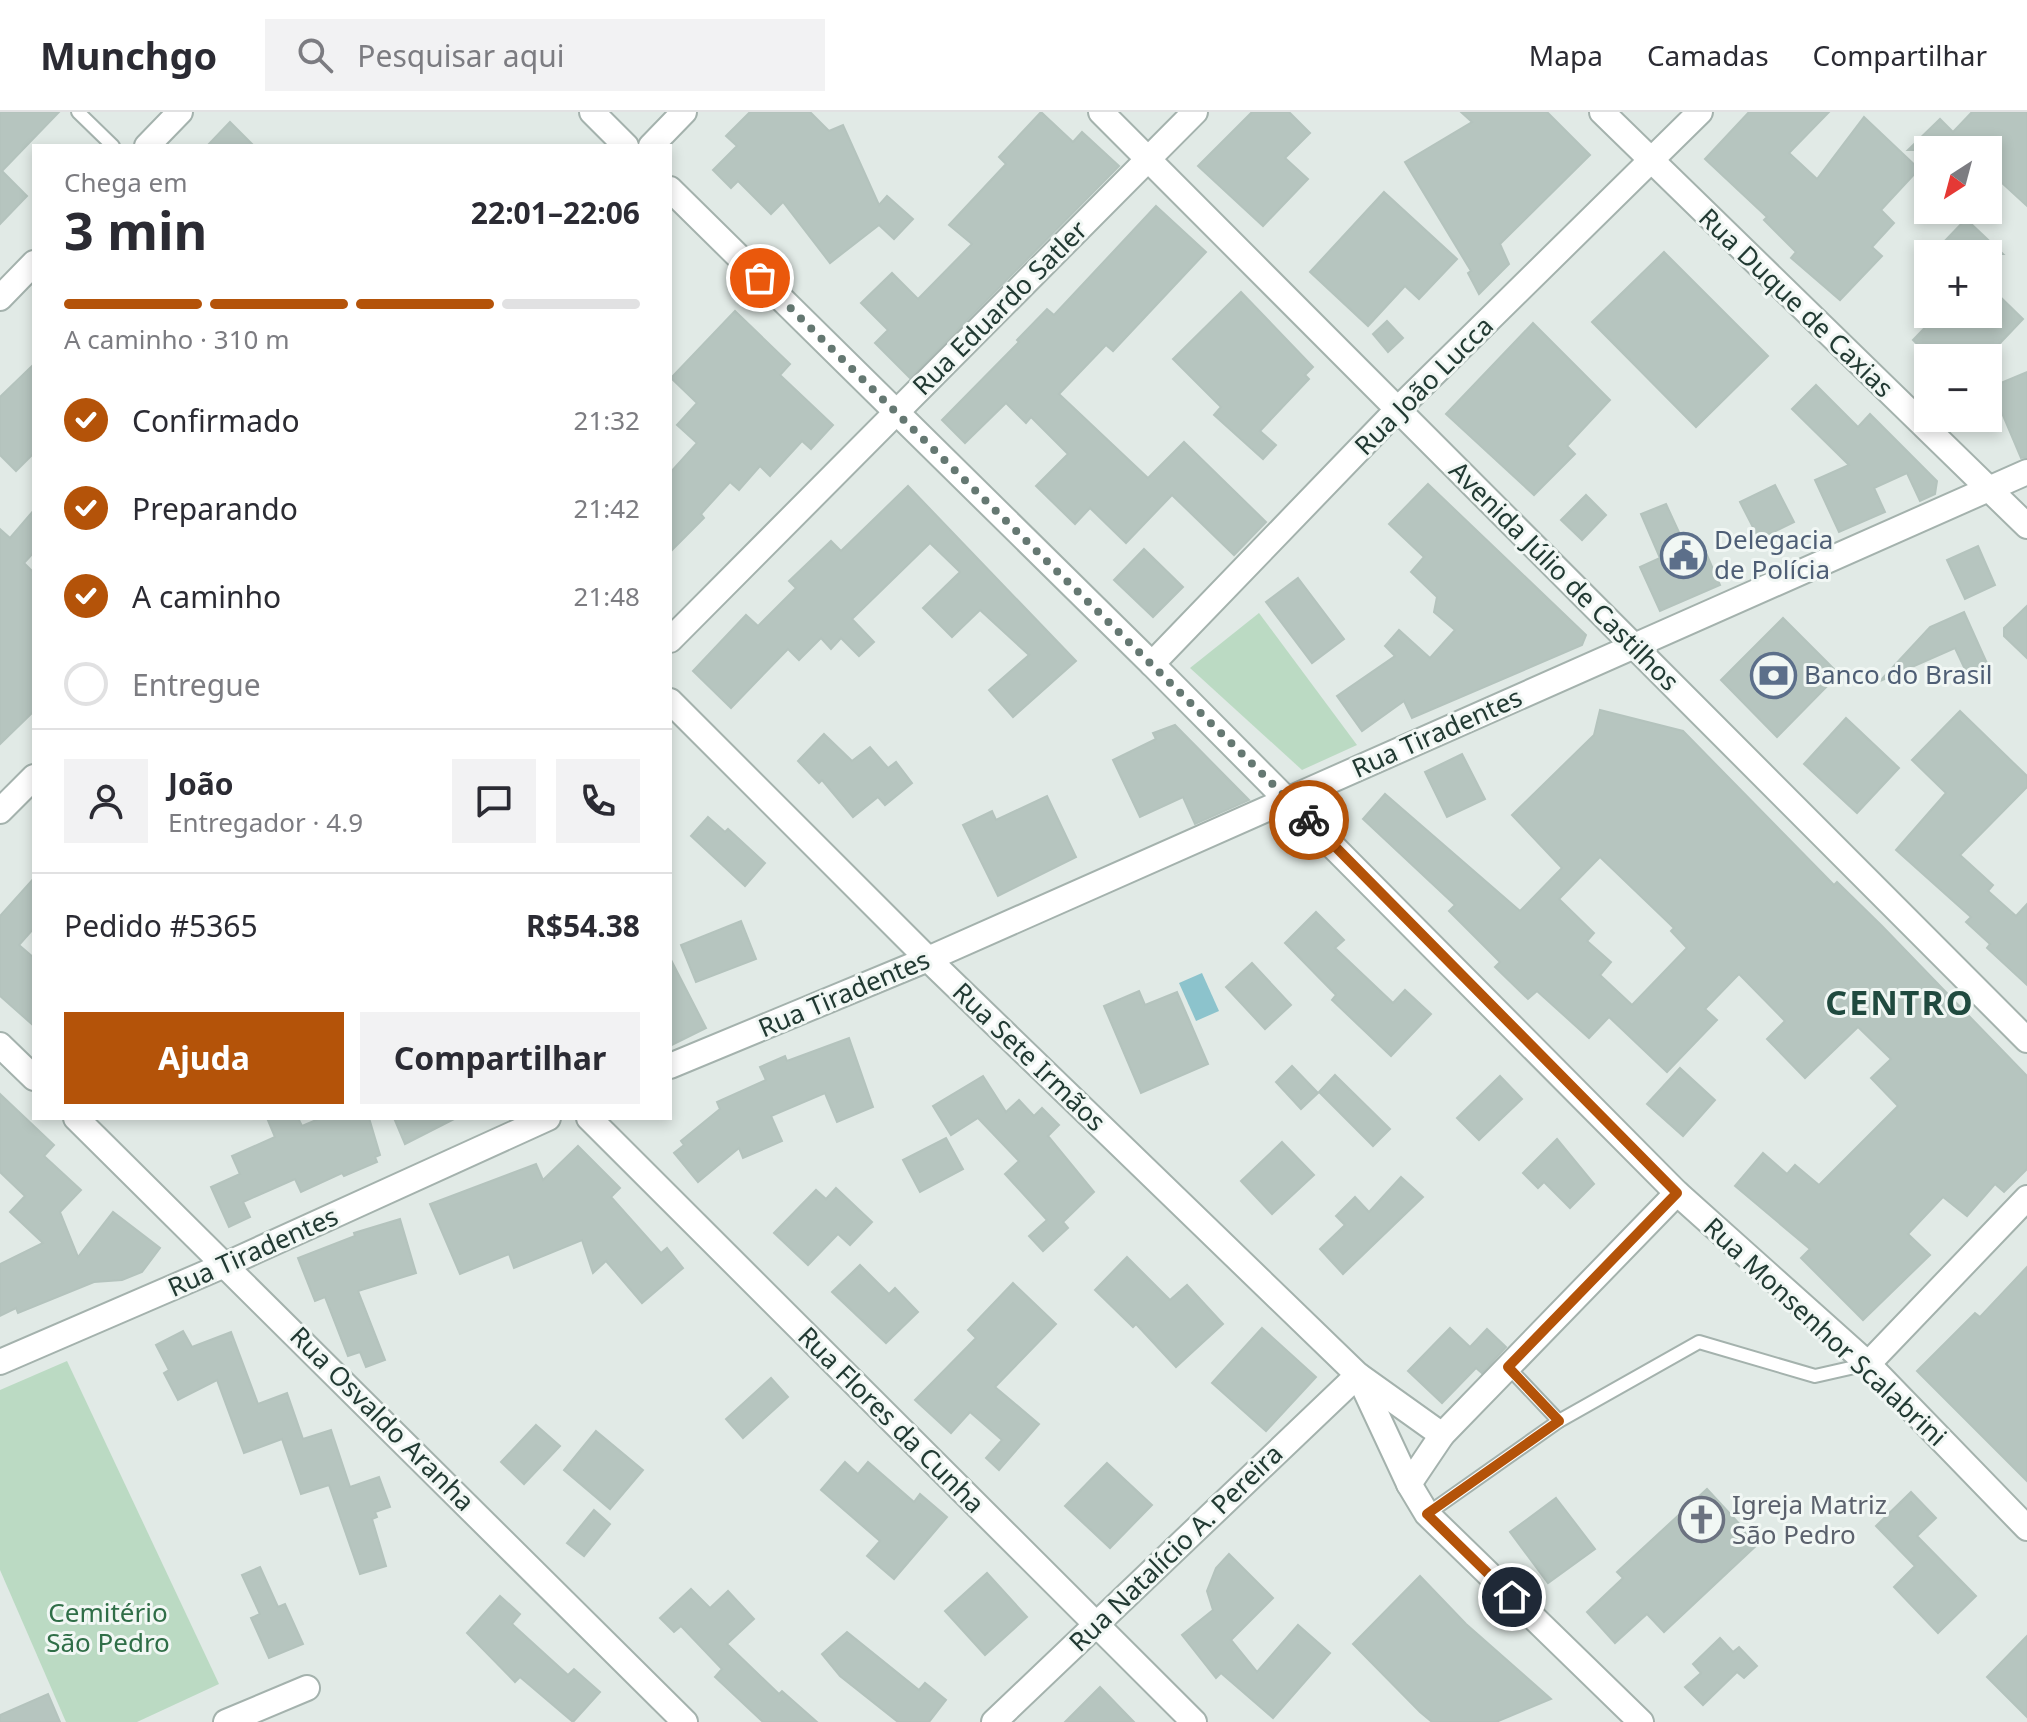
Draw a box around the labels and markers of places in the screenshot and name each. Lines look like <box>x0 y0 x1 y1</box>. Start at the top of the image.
pin <box>726 244 794 312</box>
place label: Delegacia de Polícia <box>1714 521 1833 587</box>
public building icon: Delegacia de Polícia <box>1659 531 1707 579</box>
bank icon: Banco do Brasil <box>1749 651 1797 699</box>
place label: Banco do Brasil <box>1804 656 1993 692</box>
place label: Igreja Matriz São Pedro <box>1732 1486 1887 1552</box>
church icon: Igreja Matriz São Pedro <box>1677 1496 1725 1544</box>
pin <box>1478 1563 1546 1631</box>

